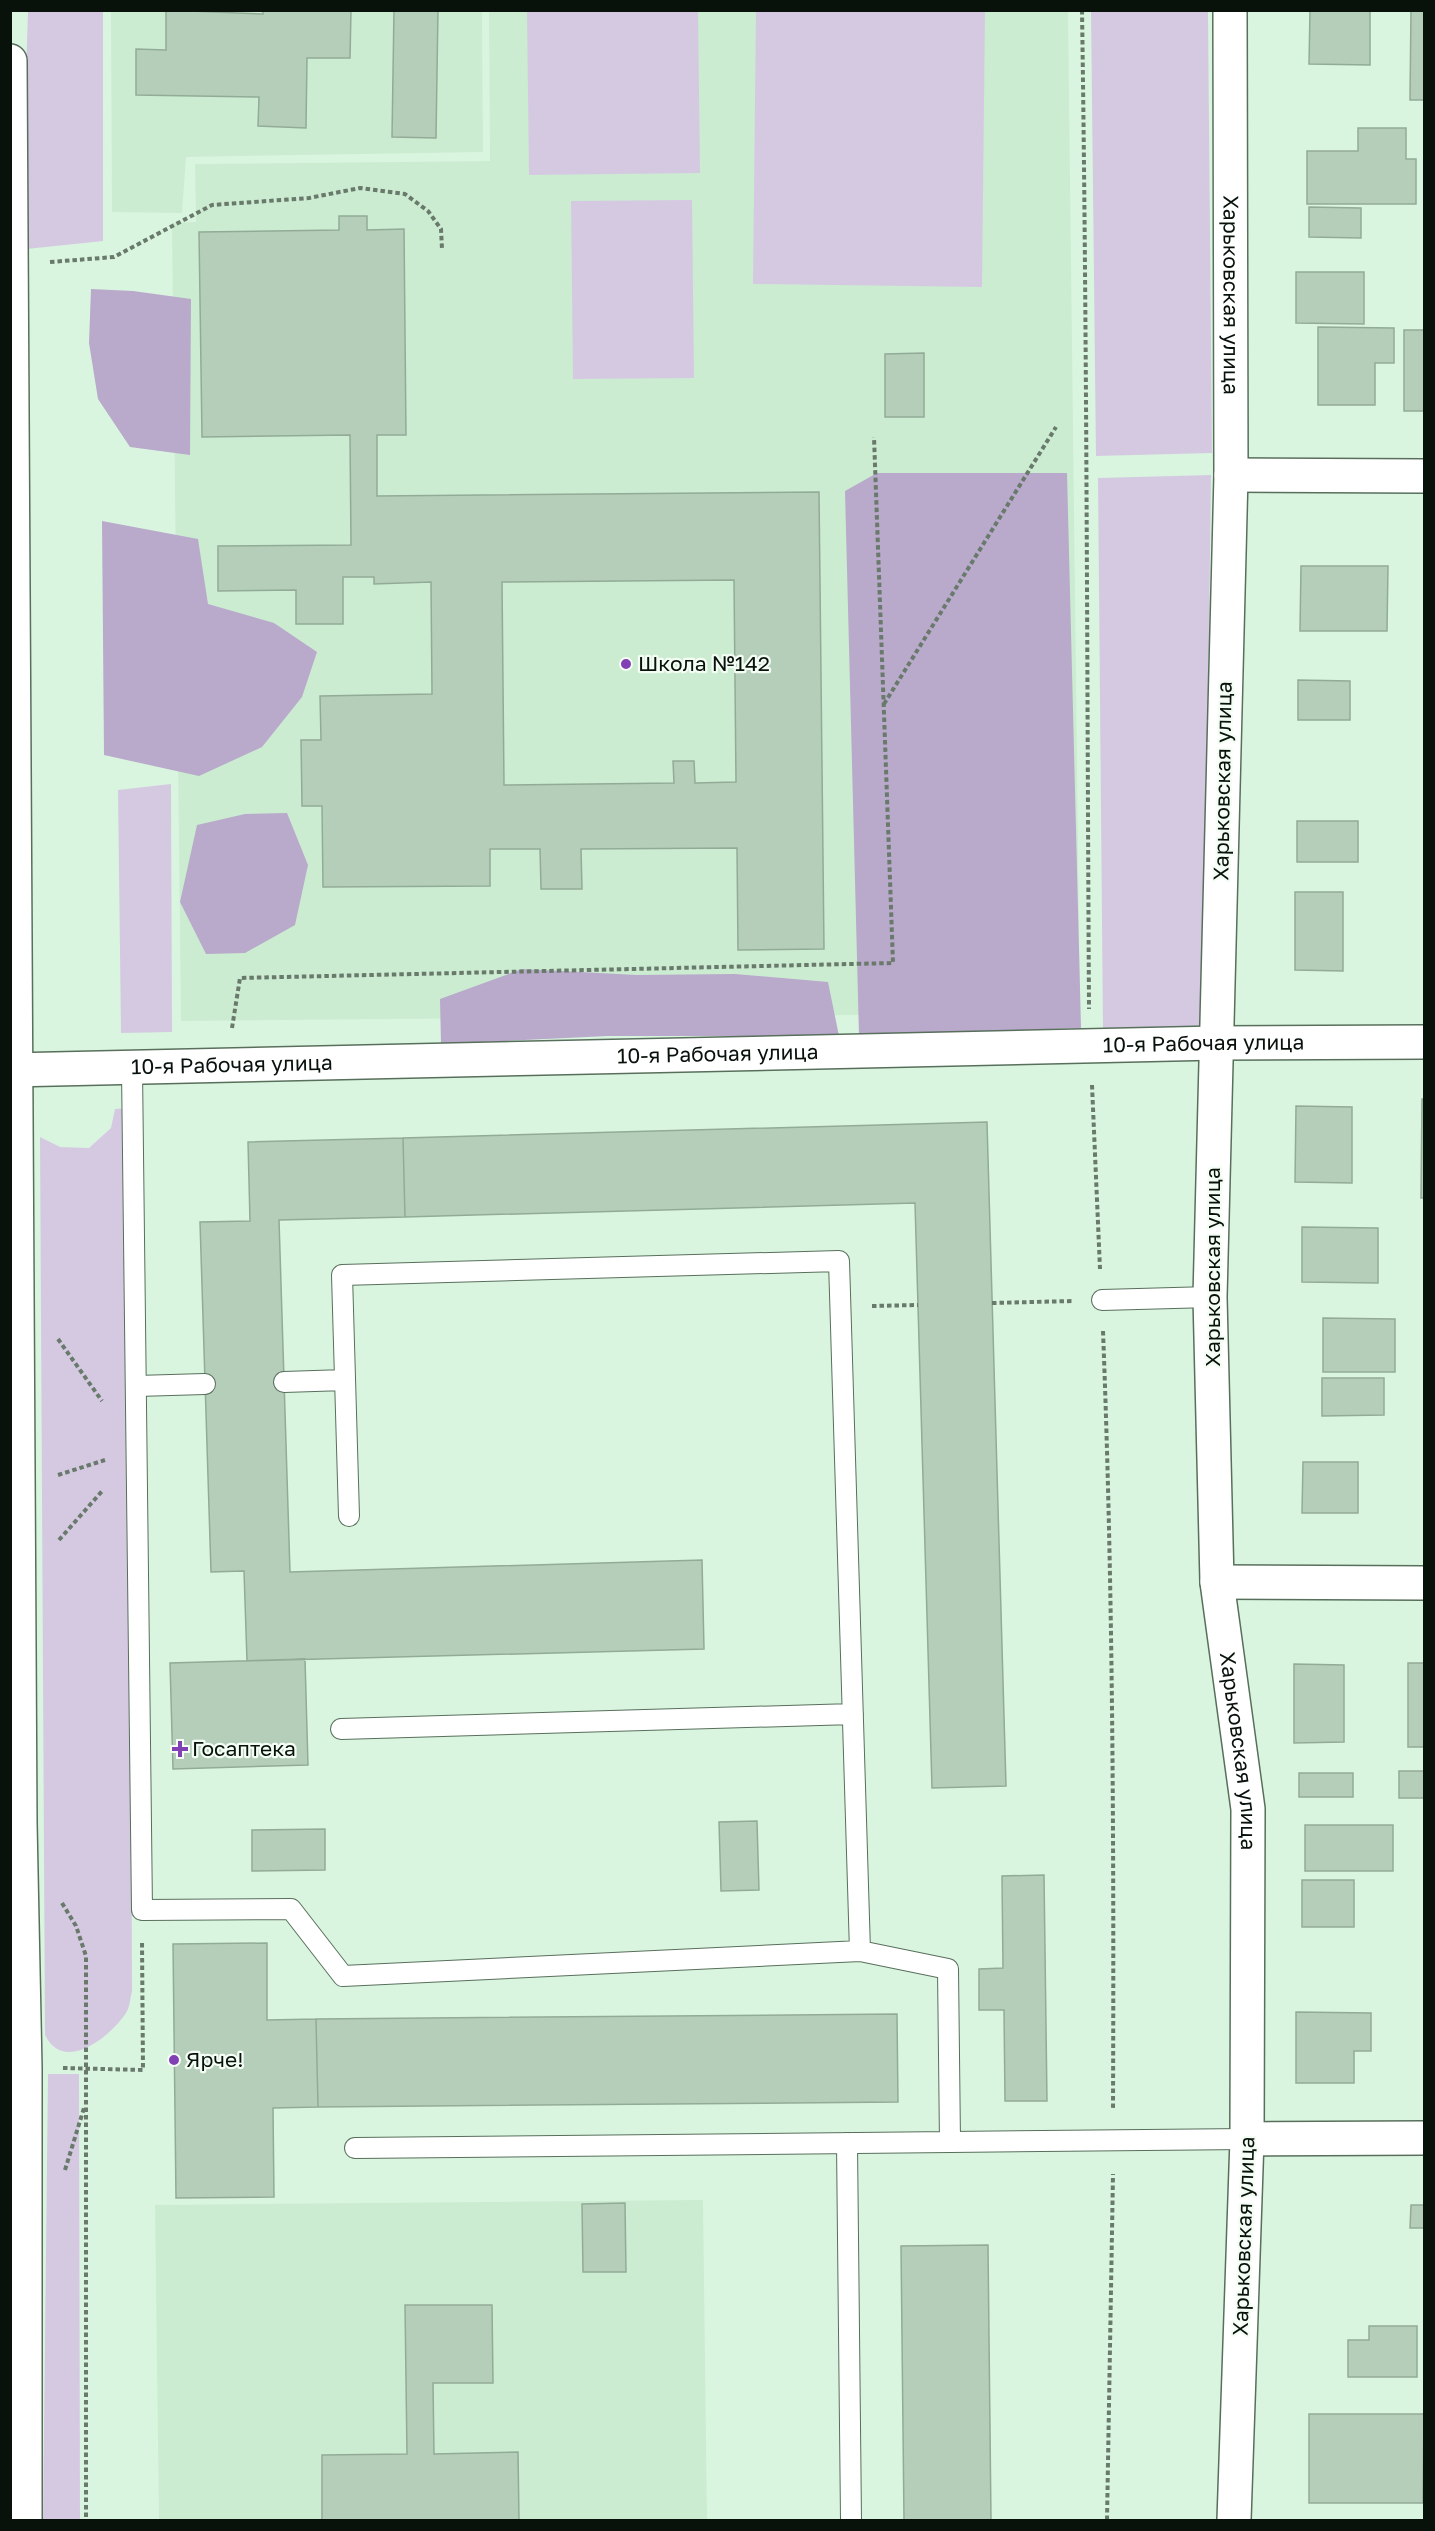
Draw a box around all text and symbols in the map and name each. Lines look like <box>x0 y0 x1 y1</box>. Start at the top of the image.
street label: Харьковская улица <box>1218 195 1245 395</box>
place label: Школа №142 <box>638 650 770 676</box>
marker: Школа №142 <box>619 657 633 671</box>
street label: Харьковская улица <box>1207 681 1237 881</box>
street label: 10-я Рабочая улица <box>1103 1029 1305 1058</box>
street label: 10-я Рабочая улица <box>617 1038 819 1068</box>
street label: 10-я Рабочая улица <box>131 1049 333 1079</box>
street label: Харьковская улица <box>1199 1167 1225 1367</box>
street label: Харьковская улица <box>1215 1650 1262 1850</box>
place label: Госаптека <box>192 1735 296 1761</box>
marker: Госаптека <box>173 1742 187 1756</box>
place label: Ярче! <box>186 2046 243 2072</box>
marker: Ярче! <box>167 2053 181 2067</box>
street label: Харьковская улица <box>1227 2136 1259 2336</box>

